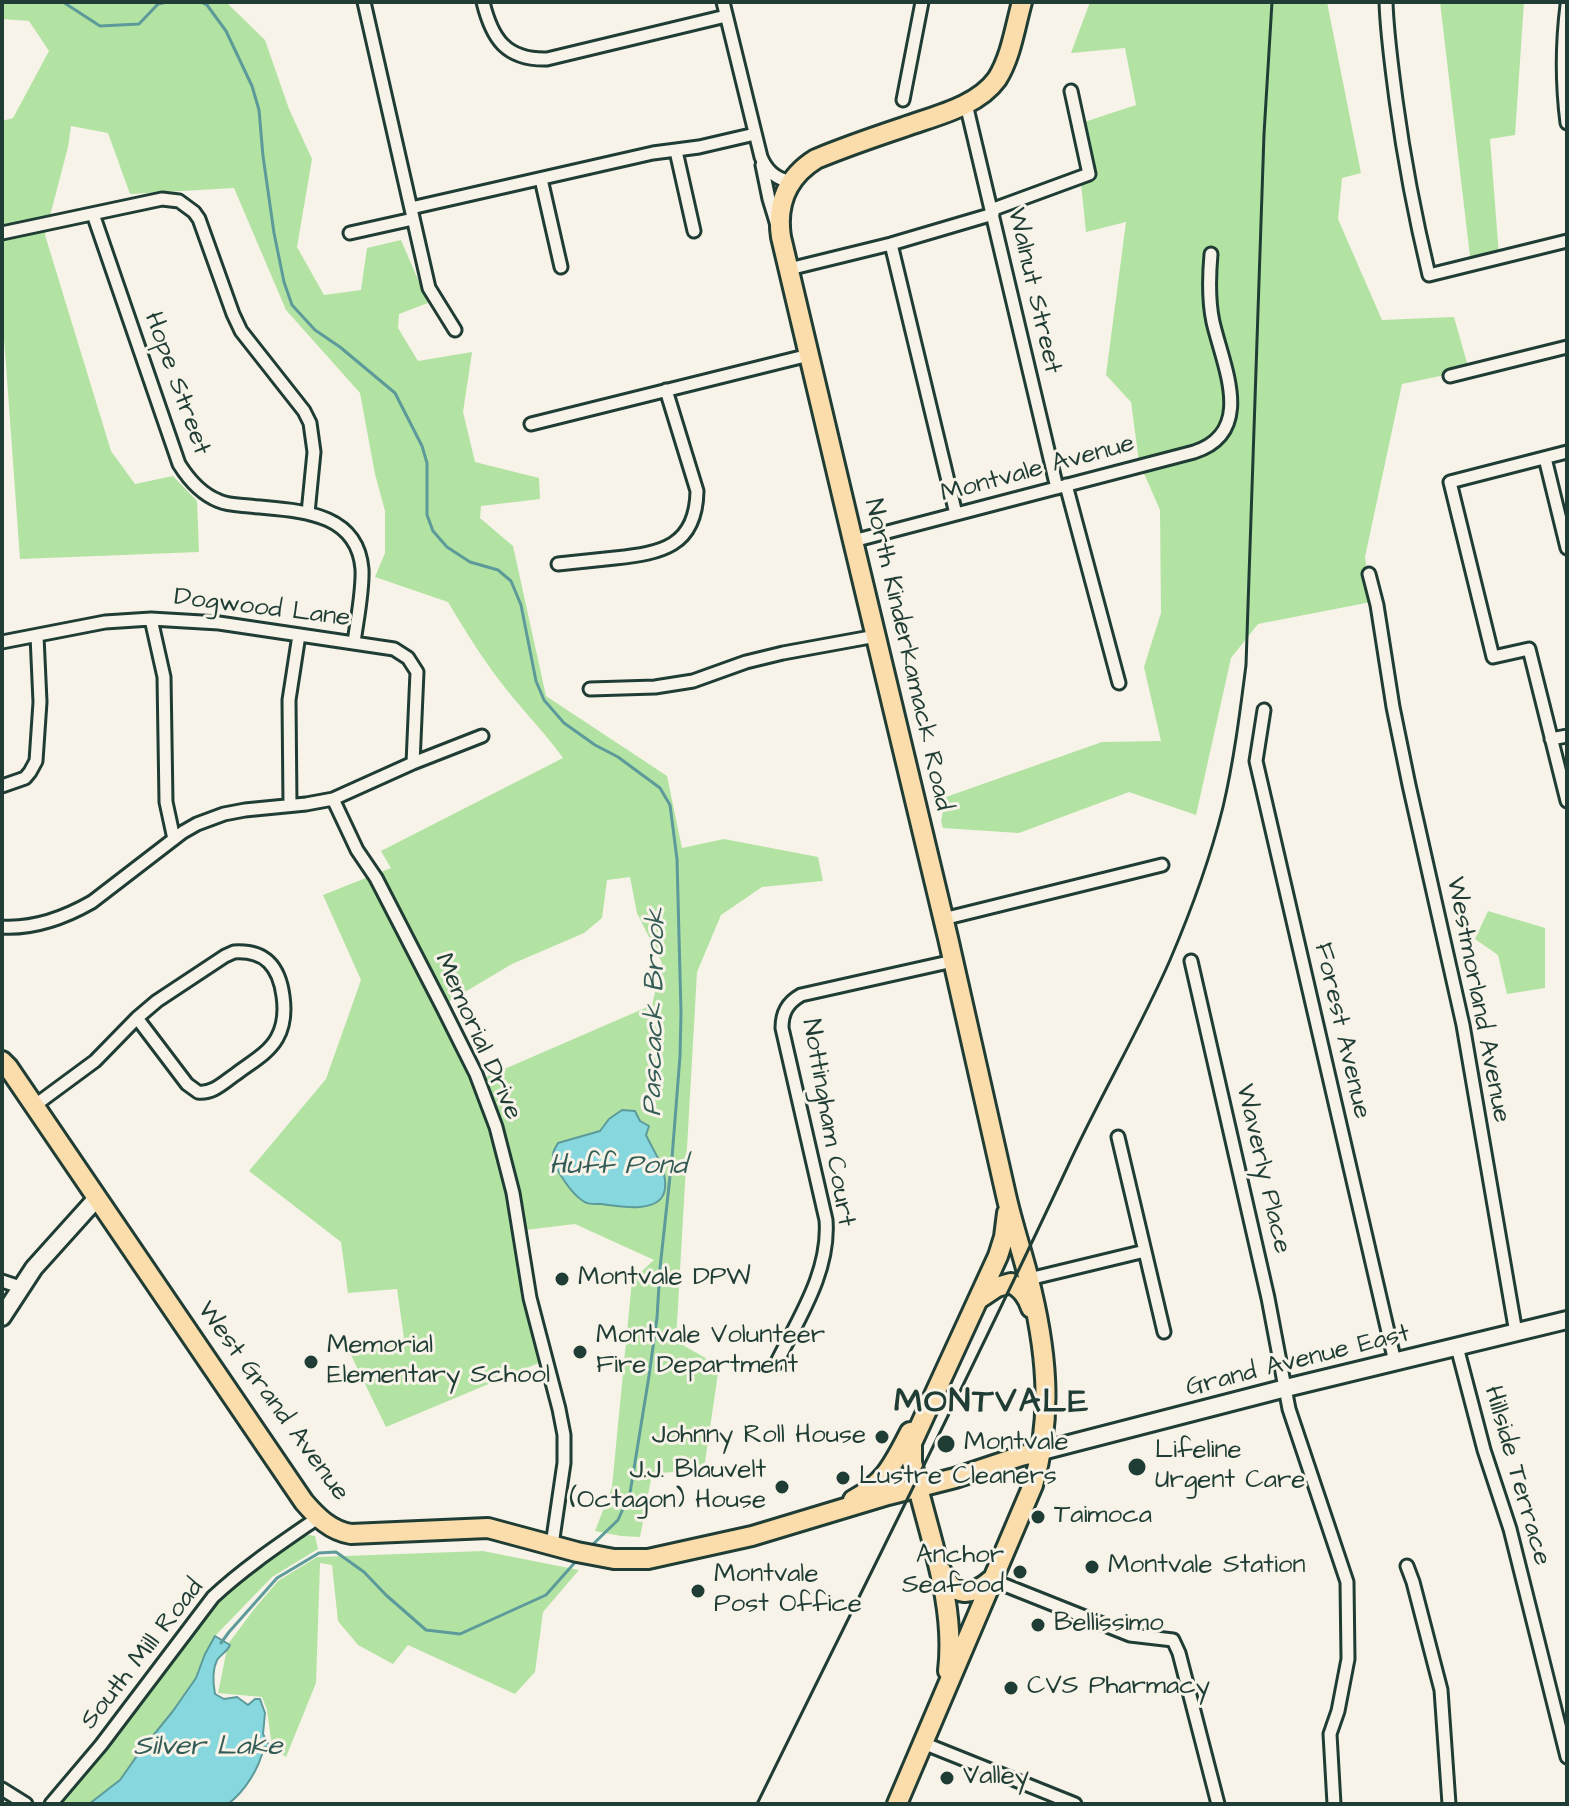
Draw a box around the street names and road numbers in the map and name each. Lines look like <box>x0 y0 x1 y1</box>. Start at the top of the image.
street label: Walnut Street <box>999 205 1067 377</box>
street label: Hope Street <box>136 308 216 460</box>
street label: Montvale Avenue <box>938 429 1138 511</box>
street label: North Kinderkamack Road <box>856 496 958 814</box>
street label: Dogwood Lane <box>172 583 352 635</box>
street label: Westmorland Avenue <box>1438 874 1516 1126</box>
street label: Forest Avenue <box>1306 940 1376 1122</box>
street label: Memorial Drive <box>426 949 528 1125</box>
street label: Nottingham Court <box>793 1017 861 1229</box>
street label: Waverly Place <box>1227 1081 1297 1257</box>
street label: West Grand Avenue <box>189 1296 355 1508</box>
street label: Grand Avenue East <box>1183 1319 1413 1405</box>
street label: Hillside Terrace <box>1475 1383 1557 1569</box>
street label: South Mill Road <box>75 1574 211 1736</box>

